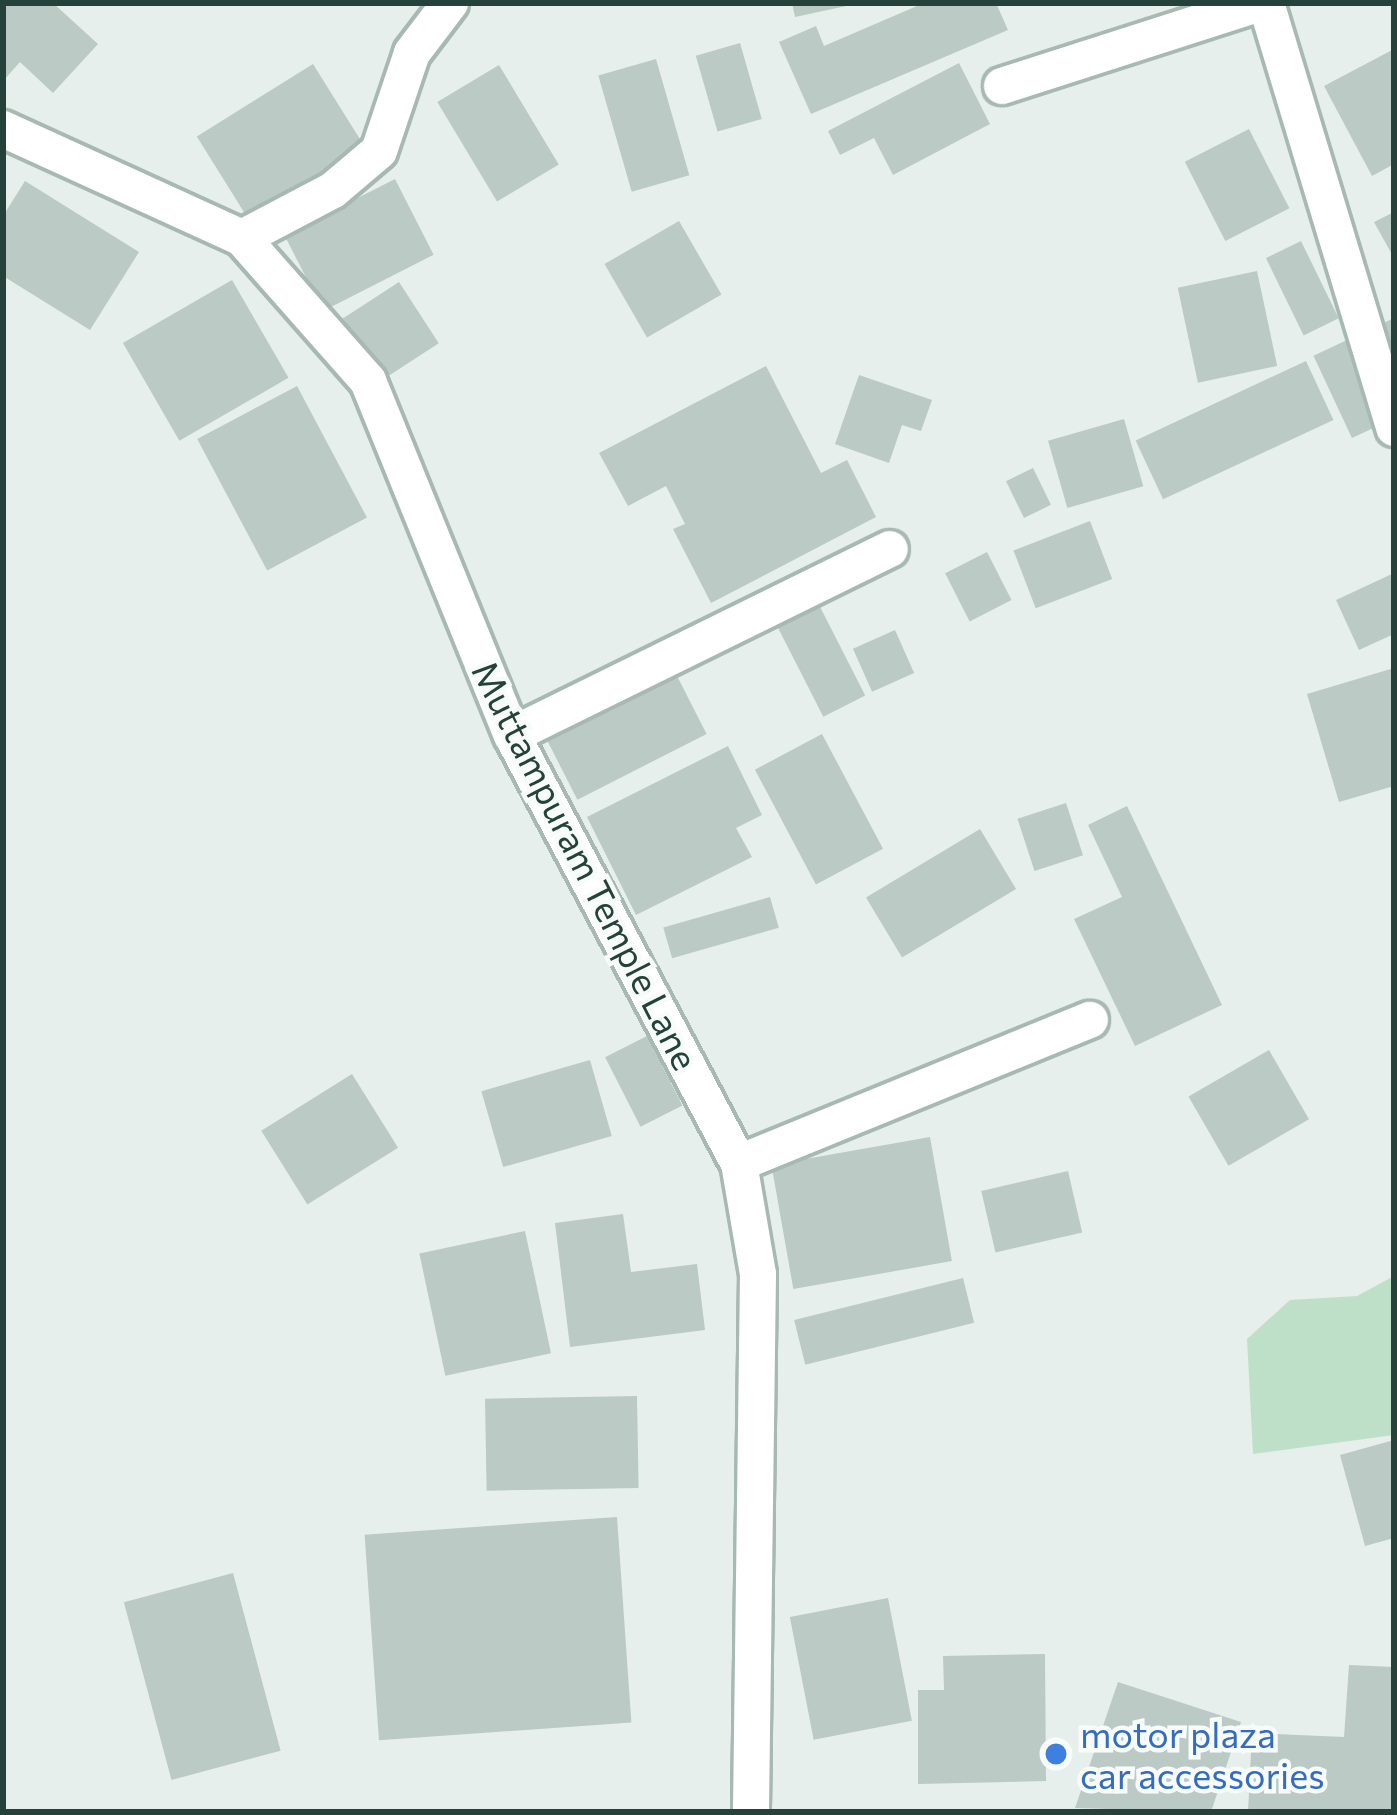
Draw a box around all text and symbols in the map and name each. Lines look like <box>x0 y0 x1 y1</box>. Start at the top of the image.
street label: Muttampuram Temple Lane <box>464 653 708 1077</box>
place label: motor plaza car accessories <box>1080 1711 1325 1796</box>
marker: motor plaza car accessories <box>1043 1741 1069 1767</box>

